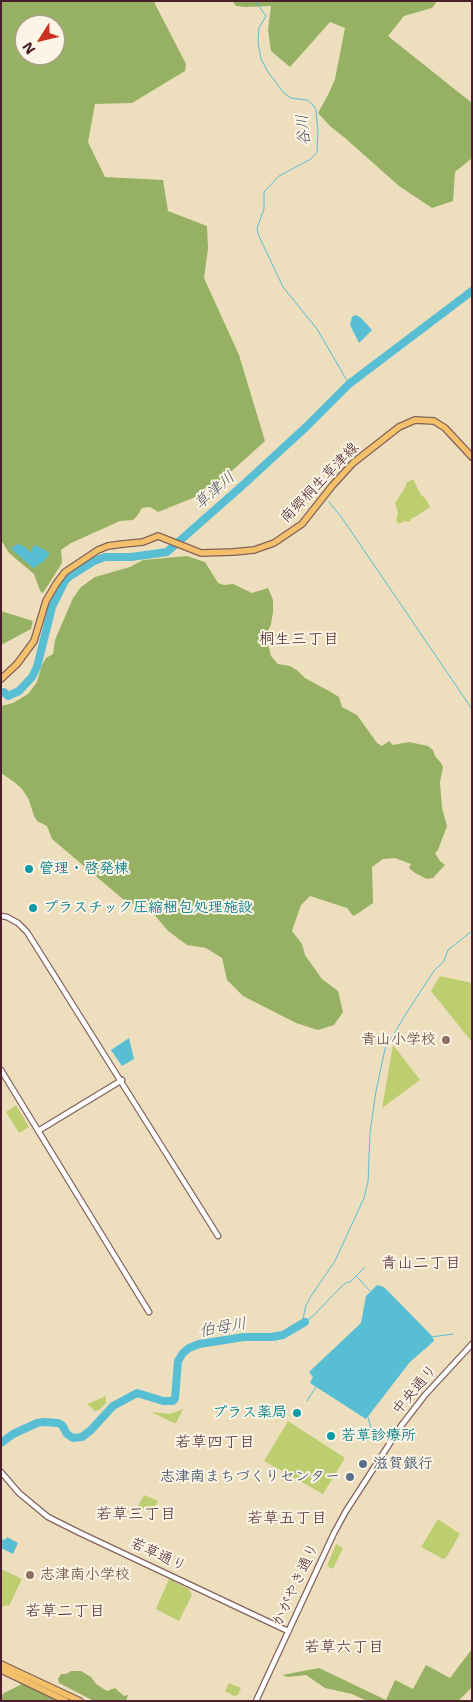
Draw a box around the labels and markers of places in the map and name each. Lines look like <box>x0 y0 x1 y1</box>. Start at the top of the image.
place label: 管理・啓発棟 <box>39 860 129 878</box>
marker: 管理・啓発棟 <box>23 863 35 875</box>
place label: プラスチック圧縮梱包処理施設 <box>43 899 253 917</box>
marker: プラスチック圧縮梱包処理施設 <box>27 902 39 914</box>
place label: 青山小学校 <box>361 1031 436 1049</box>
marker: 青山小学校 <box>440 1034 452 1046</box>
place label: プラス薬局 <box>212 1404 287 1422</box>
marker: プラス薬局 <box>291 1407 303 1419</box>
place label: 若草診療所 <box>341 1427 416 1445</box>
marker: 若草診療所 <box>325 1430 337 1442</box>
place label: 滋賀銀行 <box>373 1455 433 1473</box>
marker: 滋賀銀行 <box>357 1458 369 1470</box>
place label: 志津南まちづくりセンター <box>160 1468 340 1486</box>
marker: 志津南まちづくりセンター <box>344 1471 356 1483</box>
place label: 志津南小学校 <box>40 1566 130 1584</box>
marker: 志津南小学校 <box>24 1569 36 1581</box>

